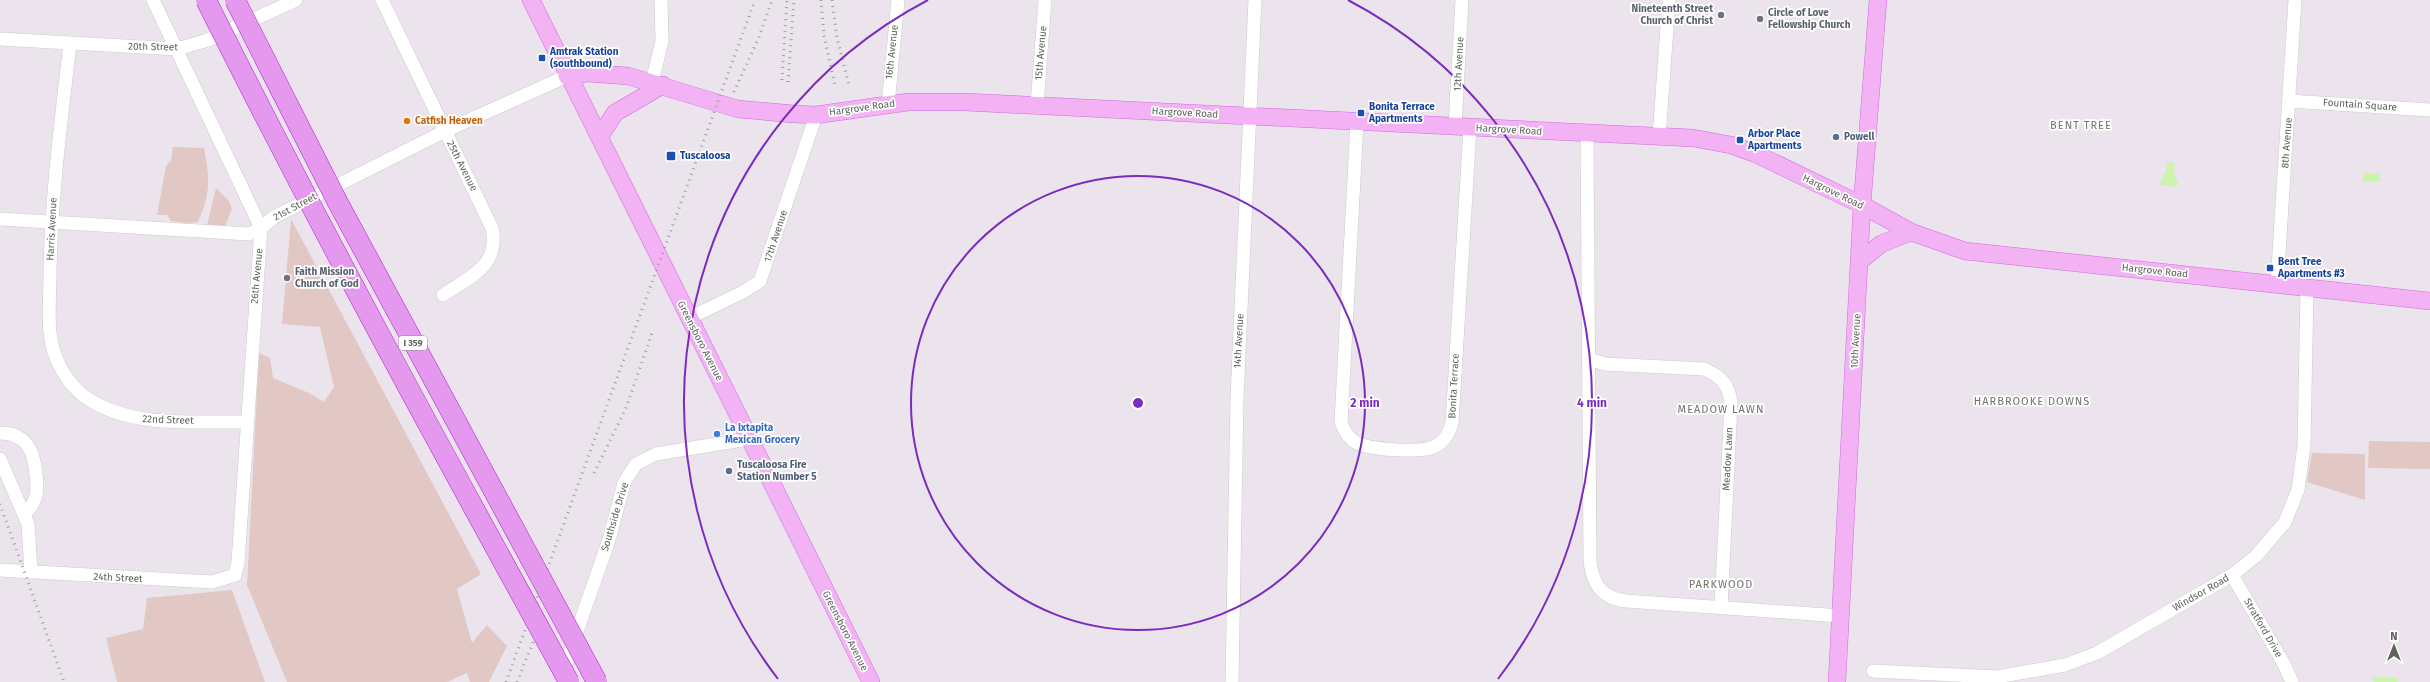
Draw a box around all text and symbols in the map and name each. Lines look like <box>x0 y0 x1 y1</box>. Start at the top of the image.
place label: Nineteenth Street Church of Christ <box>1632 3 1713 27</box>
place label: Circle of Love Fellowship Church <box>1768 7 1851 31</box>
marker: Nineteenth Street Church of Christ <box>1716 10 1726 20</box>
marker: Circle of Love Fellowship Church <box>1755 14 1765 24</box>
street label: 16th Avenue <box>883 24 901 80</box>
street label: 15th Avenue <box>1033 25 1049 81</box>
street label: 12th Avenue <box>1452 36 1466 92</box>
street label: 20th Street <box>128 41 178 53</box>
place label: Amtrak Station (southbound) <box>549 46 619 70</box>
marker: Amtrak Station (southbound) <box>537 53 547 63</box>
street label: Fountain Square <box>2323 96 2397 114</box>
street label: Hargrove Road <box>828 97 896 119</box>
place label: Bonita Terrace Apartments <box>1368 101 1435 125</box>
street label: Hargrove Road <box>1151 105 1219 121</box>
marker: Bonita Terrace Apartments <box>1356 108 1366 118</box>
place label: Catfish Heaven <box>415 115 483 127</box>
marker: Catfish Heaven <box>402 116 412 126</box>
street label: 8th Avenue <box>2279 117 2295 169</box>
district label: BENT TREE <box>2050 119 2112 132</box>
street label: Hargrove Road <box>1475 122 1543 138</box>
place label: Arbor Place Apartments <box>1747 128 1802 152</box>
place label: Powell <box>1844 131 1875 143</box>
marker: Powell <box>1831 132 1841 142</box>
marker: Arbor Place Apartments <box>1735 135 1745 145</box>
street label: 25th Avenue <box>444 139 480 193</box>
marker: Tuscaloosa <box>665 150 677 162</box>
place label: Tuscaloosa <box>680 150 731 162</box>
street label: Hargrove Road <box>1800 172 1866 212</box>
street label: 21st Street <box>271 190 319 223</box>
street label: Harris Avenue <box>44 197 60 261</box>
street label: 17th Avenue <box>762 208 790 264</box>
street label: 26th Avenue <box>249 248 265 304</box>
place label: Bent Tree Apartments #3 <box>2277 256 2345 280</box>
street label: Hargrove Road <box>2121 262 2189 280</box>
marker: Bent Tree Apartments #3 <box>2265 263 2275 273</box>
place label: Faith Mission Church of God <box>295 266 359 290</box>
marker: Faith Mission Church of God <box>282 273 292 283</box>
street label: Greensboro Avenue <box>675 299 725 383</box>
street label: 14th Avenue <box>1232 313 1246 369</box>
street label: 10th Avenue <box>1849 313 1863 369</box>
road number: I 359 <box>399 336 427 350</box>
street label: Bonita Terrace <box>1446 353 1462 419</box>
district label: HARBROOKE DOWNS <box>1974 395 2090 408</box>
centre of rings <box>1131 396 1145 410</box>
text: 2 min <box>1350 396 1380 410</box>
text: 4 min <box>1577 396 1607 410</box>
district label: MEADOW LAWN <box>1678 403 1764 416</box>
street label: 22nd Street <box>142 413 194 427</box>
place label: La Ixtapita Mexican Grocery <box>725 422 801 446</box>
street label: Meadow Lawn <box>1720 427 1736 491</box>
marker: La Ixtapita Mexican Grocery <box>712 429 722 439</box>
place label: Tuscaloosa Fire Station Number 5 <box>737 459 817 483</box>
marker: Tuscaloosa Fire Station Number 5 <box>724 466 734 476</box>
street label: Southside Drive <box>599 481 631 553</box>
street label: 24th Street <box>93 571 143 585</box>
street label: Windsor Road <box>2171 572 2231 614</box>
district label: PARKWOOD <box>1689 578 1753 591</box>
street label: Greensboro Avenue <box>820 589 870 673</box>
street label: Stratford Drive <box>2241 596 2285 660</box>
north arrow <box>2374 626 2414 666</box>
text: N <box>2390 630 2398 643</box>

